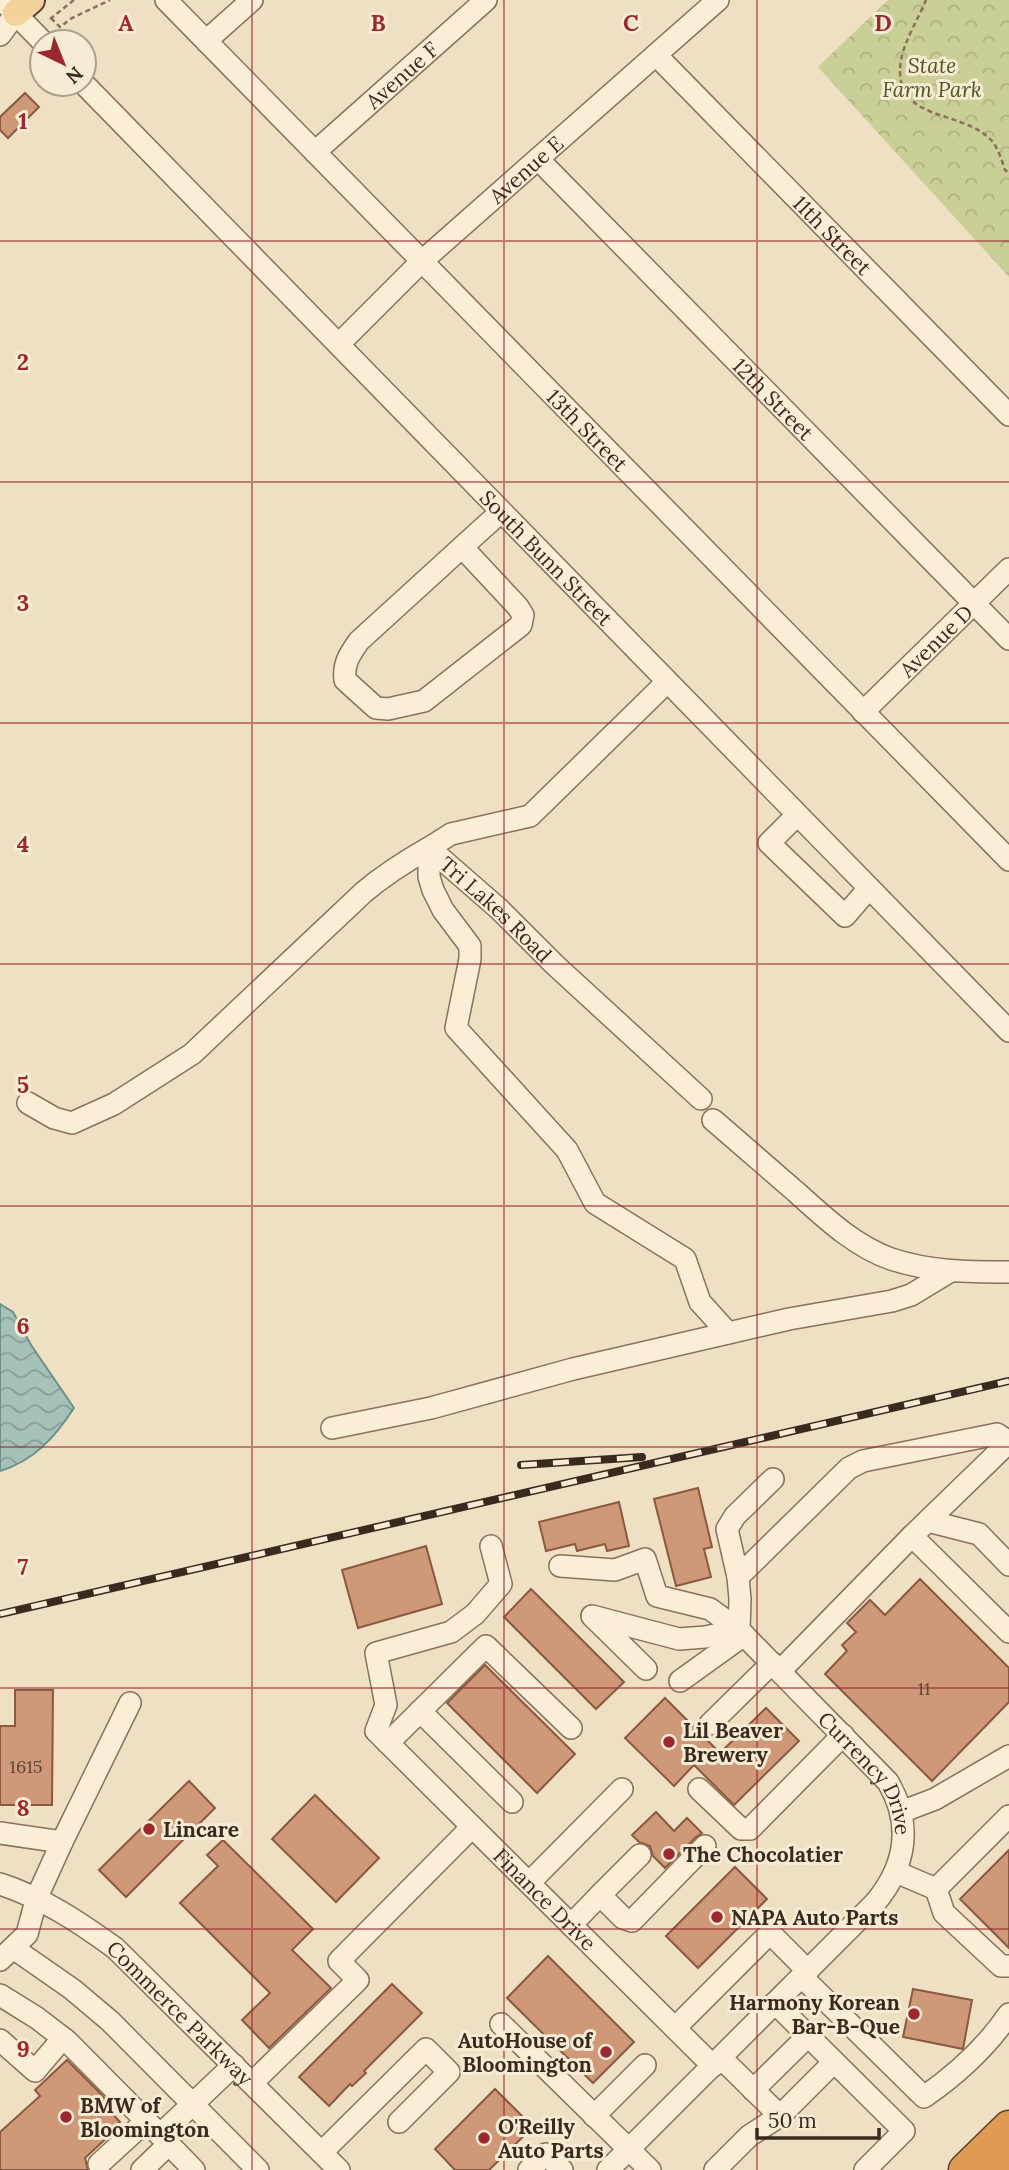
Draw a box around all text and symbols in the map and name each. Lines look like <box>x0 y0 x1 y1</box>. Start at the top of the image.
text: A <box>118 8 134 37</box>
text: B <box>370 8 386 37</box>
text: C <box>623 8 639 37</box>
text: D <box>874 8 892 37</box>
north arrow <box>28 28 98 98</box>
street label: Avenue F <box>359 35 444 115</box>
park label: State Farm Park <box>882 52 982 103</box>
text: N <box>61 62 88 89</box>
text: 1 <box>18 106 28 135</box>
street label: Avenue E <box>483 129 569 210</box>
street label: 11th Street <box>787 189 878 281</box>
text: 2 <box>17 347 29 376</box>
street label: 12th Street <box>727 352 820 446</box>
street label: 13th Street <box>541 383 634 478</box>
street label: South Bunn Street <box>474 484 619 632</box>
text: 3 <box>17 588 29 617</box>
street label: Avenue D <box>893 599 978 683</box>
text: 4 <box>17 829 29 858</box>
street label: Tri Lakes Road <box>434 850 558 968</box>
text: 5 <box>17 1070 29 1099</box>
text: 6 <box>16 1311 30 1340</box>
text: 7 <box>18 1552 29 1581</box>
house number: 11 <box>917 1677 931 1700</box>
street label: Currency Drive <box>813 1705 917 1836</box>
place label: Lil Beaver Brewery <box>683 1717 783 1768</box>
marker: Lil Beaver Brewery <box>661 1734 677 1750</box>
house number: 1615 <box>9 1755 43 1778</box>
text: 8 <box>16 1793 30 1822</box>
place label: Lincare <box>163 1816 239 1843</box>
marker: Lincare <box>141 1821 157 1837</box>
place label: The Chocolatier <box>683 1841 843 1868</box>
street label: Finance Drive <box>488 1842 602 1956</box>
marker: The Chocolatier <box>661 1846 677 1862</box>
place label: NAPA Auto Parts <box>731 1904 898 1931</box>
marker: NAPA Auto Parts <box>709 1909 725 1925</box>
street label: Commerce Parkway <box>101 1934 259 2091</box>
place label: Harmony Korean Bar-B-Que <box>729 1989 900 2040</box>
marker: Harmony Korean Bar-B-Que <box>906 2006 922 2022</box>
place label: AutoHouse of Bloomington <box>458 2027 593 2078</box>
text: 9 <box>16 2034 30 2063</box>
marker: AutoHouse of Bloomington <box>598 2044 614 2060</box>
place label: BMW of Bloomington <box>80 2092 210 2143</box>
scale bar <box>757 2096 880 2140</box>
text: 50 m <box>768 2107 817 2134</box>
marker: BMW of Bloomington <box>58 2109 74 2125</box>
place label: O'Reilly Auto Parts <box>498 2113 604 2164</box>
marker: O'Reilly Auto Parts <box>476 2130 492 2146</box>

